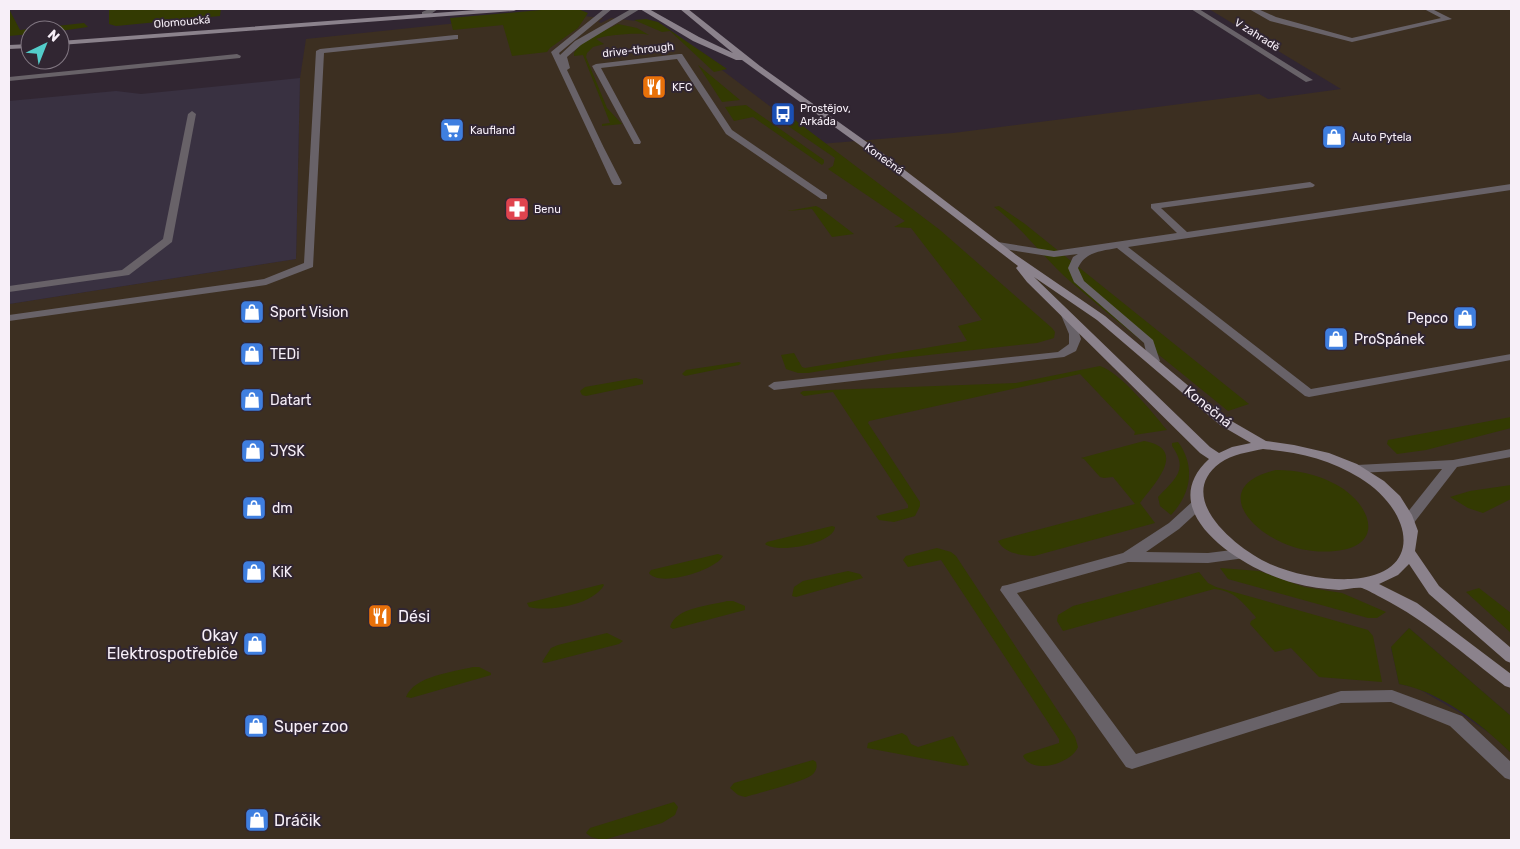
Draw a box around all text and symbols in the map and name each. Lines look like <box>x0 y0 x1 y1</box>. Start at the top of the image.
street label: Olomoucká <box>153 13 211 31</box>
street label: V zahradě <box>1232 16 1282 54</box>
north arrow <box>20 20 70 70</box>
text: N <box>44 26 63 46</box>
street label: drive-through <box>602 40 674 60</box>
restaurant icon: KFC <box>641 74 667 100</box>
place label: KFC <box>672 81 692 94</box>
bus stop icon: Prostějov, Arkáda <box>770 101 796 127</box>
place label: Prostějov, Arkáda <box>800 102 851 128</box>
supermarket icon: Kaufland <box>439 117 465 143</box>
place label: Kaufland <box>470 124 515 137</box>
shop icon: Auto Pytela <box>1321 124 1347 150</box>
place label: Auto Pytela <box>1352 131 1412 144</box>
street label: Konečná <box>862 141 906 177</box>
pharmacy icon: Benu <box>504 196 530 222</box>
place label: Benu <box>534 203 561 216</box>
shop icon: Sport Vision <box>239 299 265 325</box>
place label: Sport Vision <box>270 304 349 321</box>
shop icon: Pepco <box>1452 305 1478 331</box>
place label: Pepco <box>1407 310 1448 327</box>
shop icon: ProSpánek <box>1323 326 1349 352</box>
place label: ProSpánek <box>1354 331 1425 348</box>
shop icon: TEDi <box>239 341 265 367</box>
place label: TEDi <box>270 346 300 363</box>
street label: Konečná <box>1181 383 1235 431</box>
shop icon: Datart <box>239 387 265 413</box>
place label: Datart <box>270 392 312 409</box>
shop icon: JYSK <box>240 438 266 464</box>
place label: JYSK <box>270 443 305 460</box>
shop icon: dm <box>241 495 267 521</box>
place label: dm <box>272 500 293 517</box>
shop icon: KiK <box>241 559 267 585</box>
place label: KiK <box>272 564 293 581</box>
restaurant icon: Dési <box>367 603 393 629</box>
place label: Dési <box>398 607 430 626</box>
place label: Okay Elektrospotřebiče <box>107 626 238 663</box>
shop icon: Okay Elektrospotřebiče <box>242 631 268 657</box>
shop icon: Super zoo <box>243 713 269 739</box>
place label: Super zoo <box>274 717 348 736</box>
shop icon: Dráčik <box>244 807 270 833</box>
place label: Dráčik <box>274 811 322 830</box>

